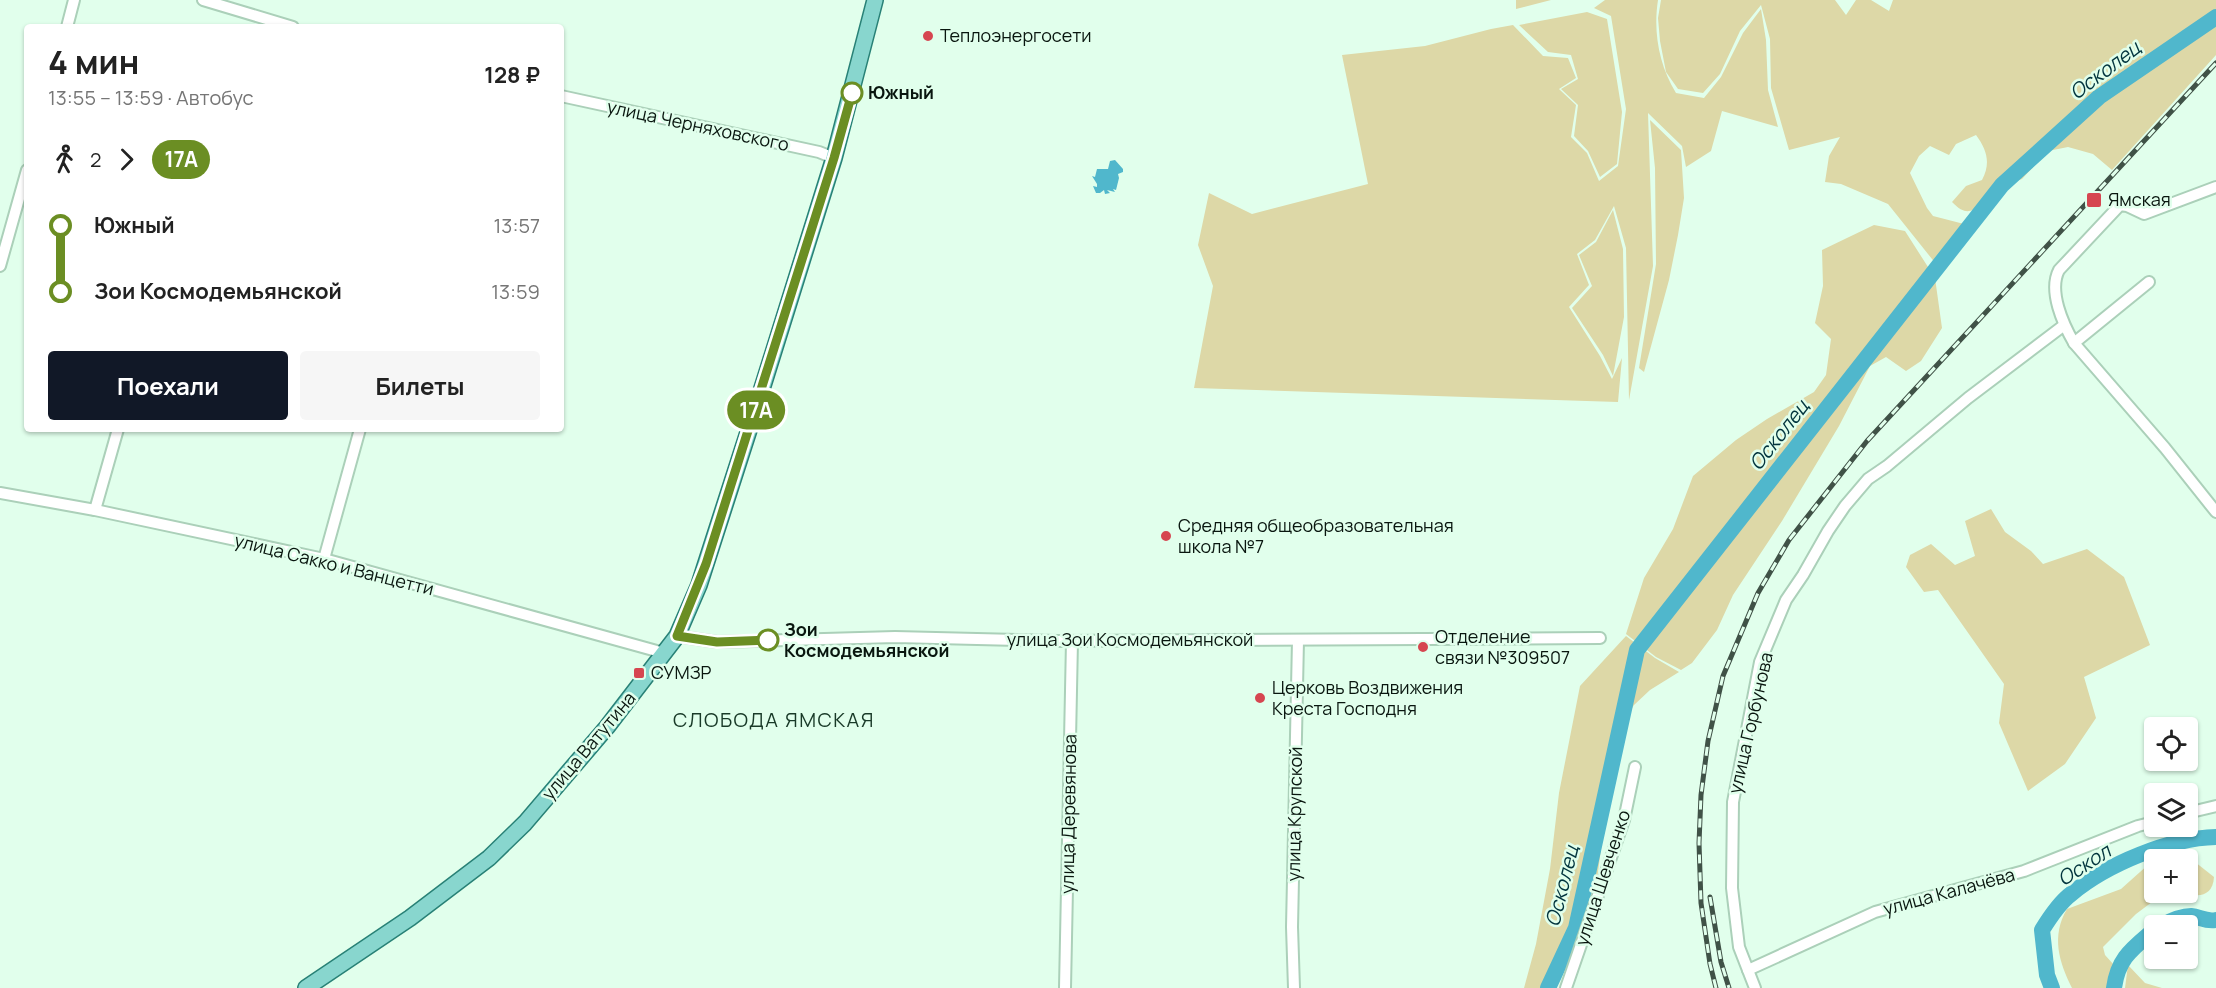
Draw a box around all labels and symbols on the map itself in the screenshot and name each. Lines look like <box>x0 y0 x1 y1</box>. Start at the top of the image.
place label: Теплоэнергосети <box>940 23 1092 47</box>
marker: Теплоэнергосети <box>921 29 935 43</box>
water label: Осколец <box>2064 34 2146 105</box>
place label: Южный <box>868 80 934 104</box>
marker: Южный <box>841 82 863 104</box>
street label: улица Черняховского <box>605 94 791 156</box>
place label: Ямская <box>2108 187 2171 211</box>
marker: Ямская <box>2085 191 2103 209</box>
line badge: 17А <box>722 390 790 430</box>
water label: Осколец <box>1743 393 1815 476</box>
place label: Средняя общеобразовательная школа №7 <box>1178 513 1454 558</box>
street label: улица Сакко и Ванцетти <box>232 528 436 600</box>
marker: Средняя общеобразовательная школа №7 <box>1159 529 1173 543</box>
place label: Зои Космодемьянской <box>784 617 949 662</box>
place label: Отделение связи №309507 <box>1435 624 1570 669</box>
street label: улица Зои Космодемьянской <box>1007 627 1253 651</box>
marker: Зои Космодемьянской <box>757 629 779 651</box>
marker: Отделение связи №309507 <box>1416 640 1430 654</box>
street label: улица Горбунова <box>1722 650 1778 796</box>
place label: СУМЗР <box>651 660 711 684</box>
marker: СУМЗР <box>632 666 646 680</box>
place label: Церковь Воздвижения Креста Господня <box>1272 675 1463 720</box>
street label: улица Ватутина <box>536 686 640 804</box>
marker: Церковь Воздвижения Креста Господня <box>1253 691 1267 705</box>
district label: СЛОБОДА ЯМСКАЯ <box>673 706 875 733</box>
street label: улица Деревянова <box>1055 734 1081 894</box>
street label: улица Крупской <box>1281 746 1307 882</box>
street label: улица Шевченко <box>1569 807 1635 949</box>
water label: Оскол <box>2052 836 2117 892</box>
water label: Осколец <box>1538 842 1585 929</box>
street label: улица Калачёва <box>1880 862 2017 920</box>

